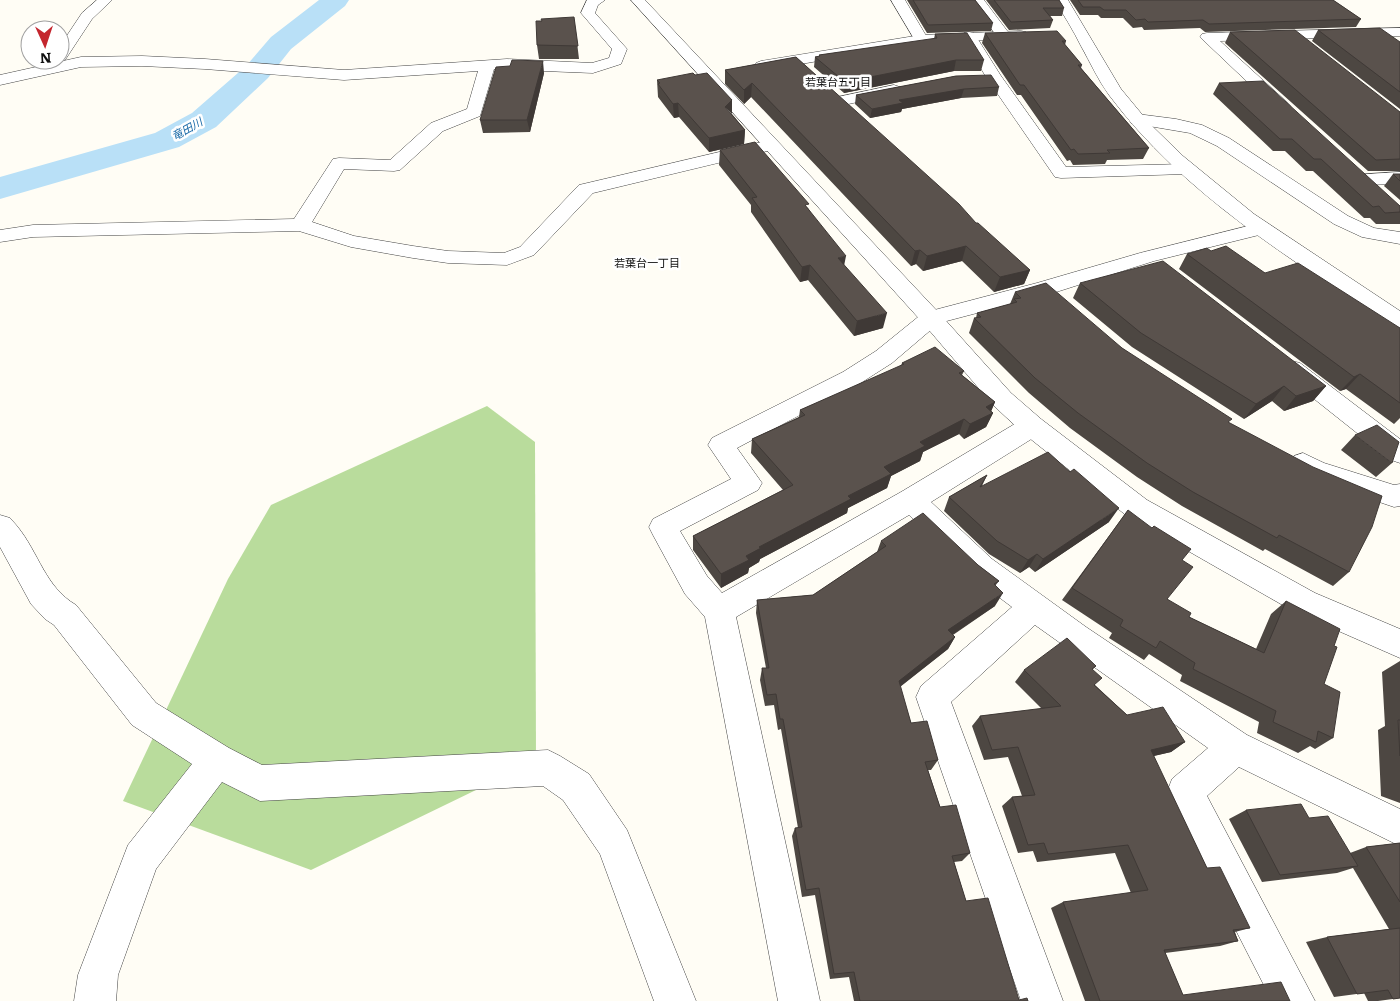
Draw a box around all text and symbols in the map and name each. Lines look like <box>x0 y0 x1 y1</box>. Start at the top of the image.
north arrow <box>20 20 70 70</box>
text: N <box>39 49 52 69</box>
district label: 若葉台五丁目 <box>805 73 871 89</box>
water label: 竜田川 <box>168 113 206 143</box>
district label: 若葉台一丁目 <box>614 254 680 270</box>

